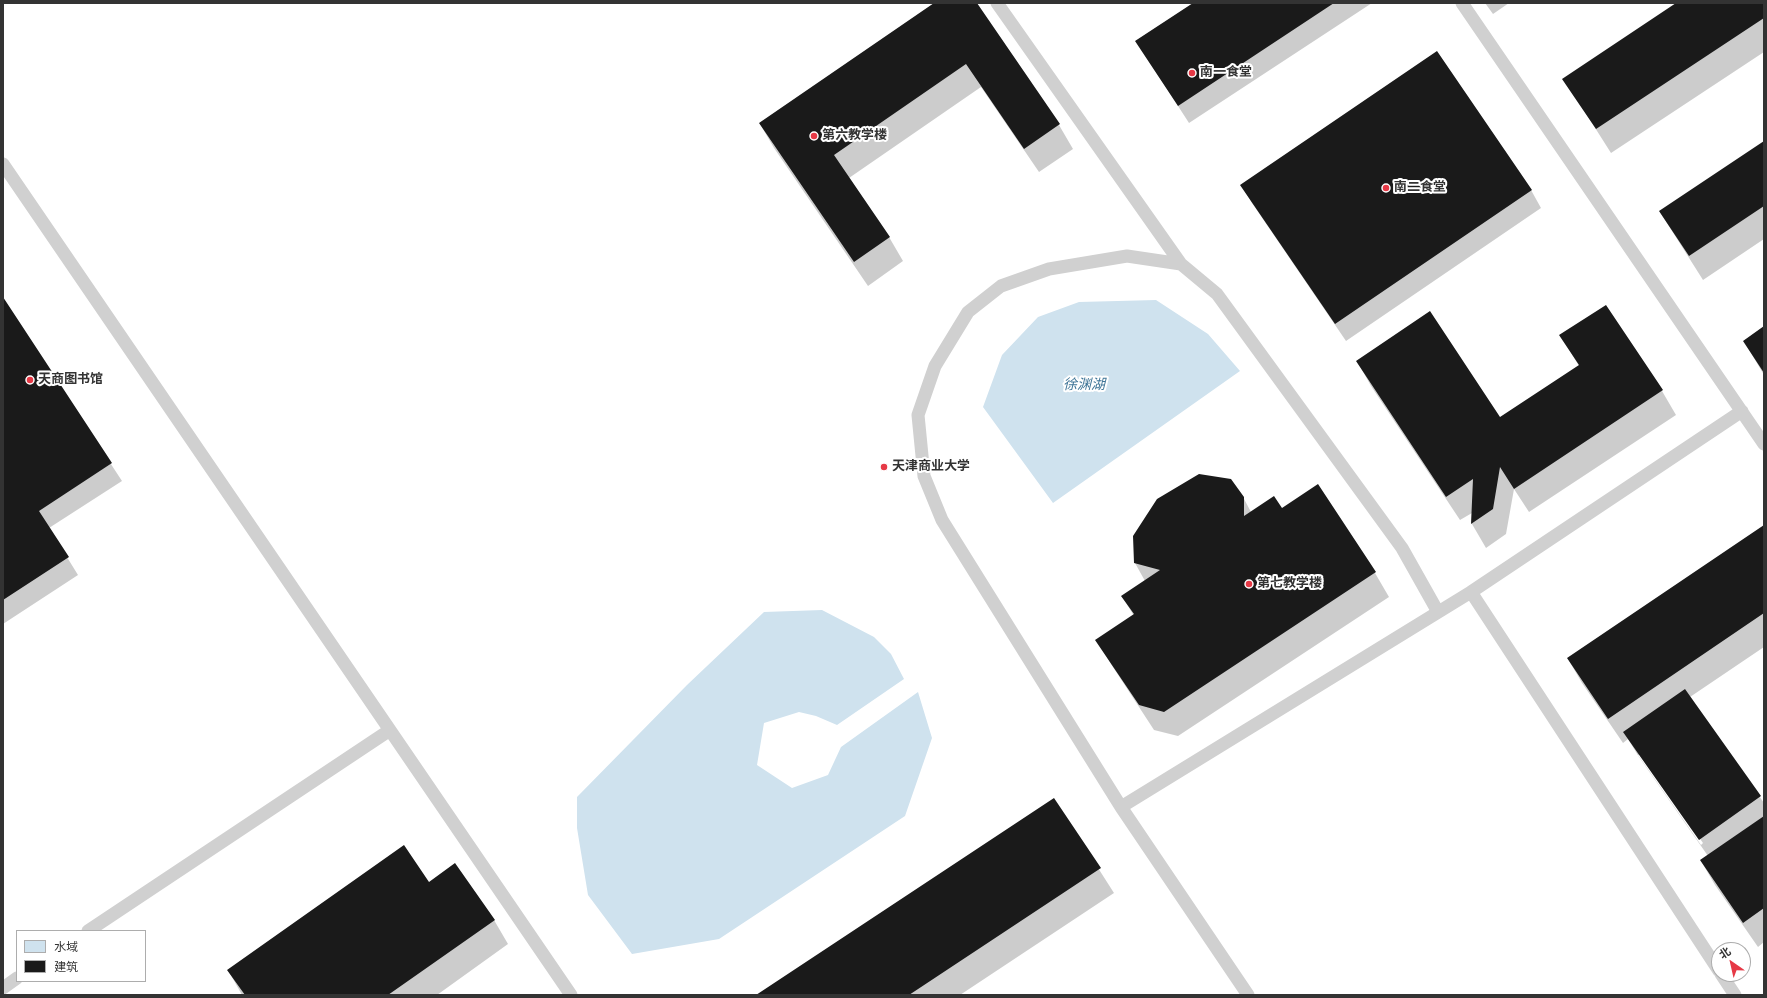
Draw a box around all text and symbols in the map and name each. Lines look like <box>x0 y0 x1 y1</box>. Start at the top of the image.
place label: 南一食堂 <box>1200 65 1252 81</box>
marker: 南一食堂 <box>1187 68 1197 78</box>
place label: 第六教学楼 <box>822 128 887 144</box>
marker: 第六教学楼 <box>809 131 819 141</box>
place label: 南二食堂 <box>1394 180 1446 196</box>
marker: 南二食堂 <box>1381 183 1391 193</box>
place label: 天商图书馆 <box>38 372 103 388</box>
marker: 天商图书馆 <box>25 375 35 385</box>
water label: 徐渊湖 <box>1063 377 1105 393</box>
place label: 天津商业大学 <box>892 459 970 475</box>
marker: 天津商业大学 <box>879 462 889 472</box>
place label: 第七教学楼 <box>1257 576 1322 592</box>
marker: 第七教学楼 <box>1244 579 1254 589</box>
legend <box>16 930 146 982</box>
text: 水域 <box>54 938 78 955</box>
north arrow <box>1711 942 1751 982</box>
text: 北 <box>1716 943 1734 963</box>
text: 建筑 <box>54 958 78 975</box>

